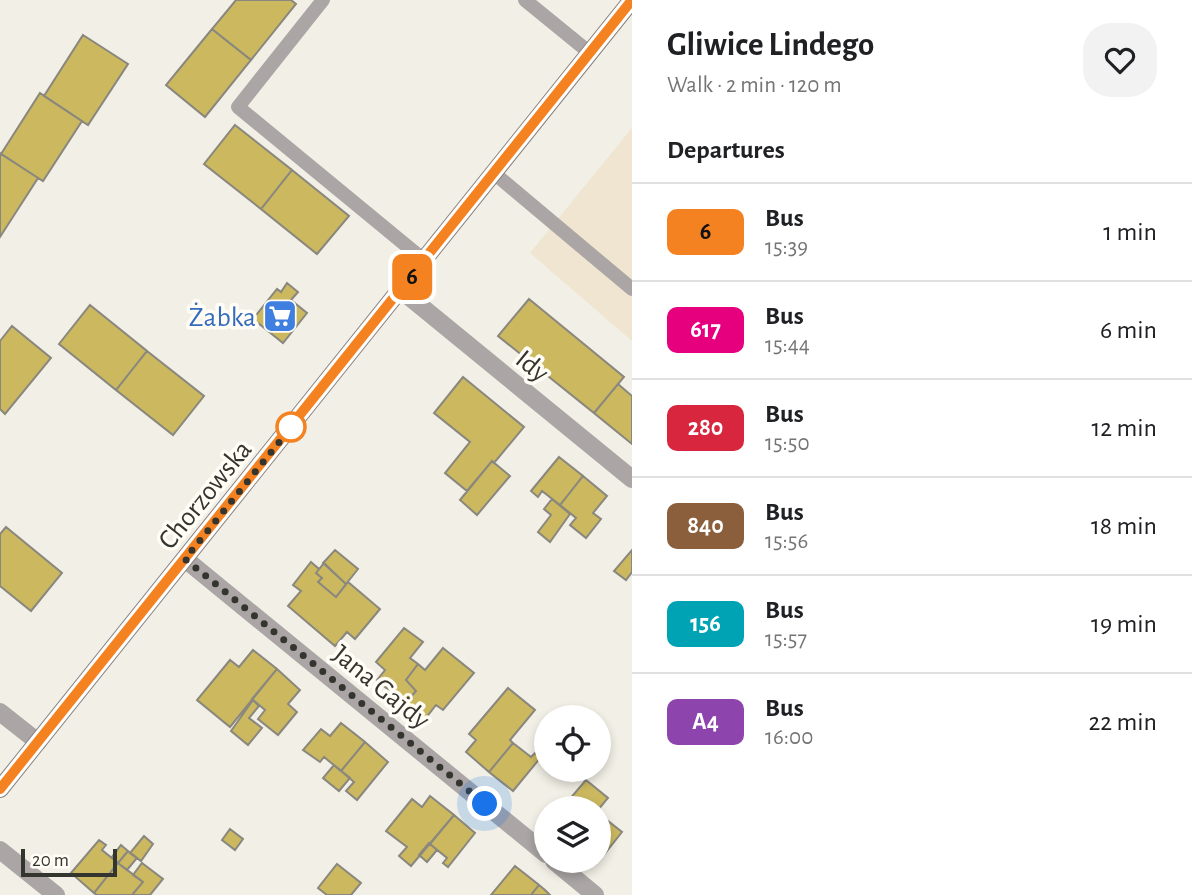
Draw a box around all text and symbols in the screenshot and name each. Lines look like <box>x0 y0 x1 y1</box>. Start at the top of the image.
button: heart <box>1083 23 1157 97</box>
text: Gliwice Lindego <box>667 29 874 62</box>
text: Walk · 2 min · 120 m <box>667 74 842 97</box>
text: Departures <box>667 137 785 163</box>
text: Bus <box>765 205 804 231</box>
text: 1 min <box>1103 219 1157 245</box>
text: 6 <box>700 220 711 244</box>
text: 15:39 <box>765 236 808 259</box>
line badge: 6 <box>389 254 435 300</box>
text: 6 <box>406 265 418 289</box>
supermarket icon: Żabka <box>261 297 299 335</box>
place label: Żabka <box>189 302 256 332</box>
text: Bus <box>765 303 804 329</box>
text: 6 min <box>1100 317 1157 343</box>
text: 617 <box>690 318 721 342</box>
text: 15:44 <box>765 334 810 357</box>
street label: Idy <box>510 345 554 388</box>
text: Bus <box>765 401 804 427</box>
unlabelled marker <box>276 412 306 442</box>
text: 12 min <box>1091 415 1157 441</box>
text: 280 <box>688 416 723 440</box>
text: 15:50 <box>765 432 810 455</box>
street label: Chorzowska <box>154 436 258 555</box>
text: Bus <box>765 499 804 525</box>
text: 18 min <box>1091 513 1157 539</box>
text: 840 <box>687 514 724 538</box>
text: 15:56 <box>765 530 808 553</box>
text: Bus <box>765 597 804 623</box>
text: 19 min <box>1091 611 1157 637</box>
text: 156 <box>690 612 721 636</box>
text: 15:57 <box>765 628 807 651</box>
street label: Jana Gajdy <box>327 640 435 735</box>
text: Bus <box>765 695 804 721</box>
map controls <box>534 705 611 873</box>
button: locate <box>534 705 611 782</box>
text: 22 min <box>1089 709 1157 735</box>
text: A4 <box>692 710 719 734</box>
text: 16:00 <box>765 726 813 749</box>
your location <box>467 786 502 821</box>
button: layers <box>534 796 611 873</box>
scale bar <box>21 846 117 878</box>
text: 20 m <box>32 851 69 870</box>

